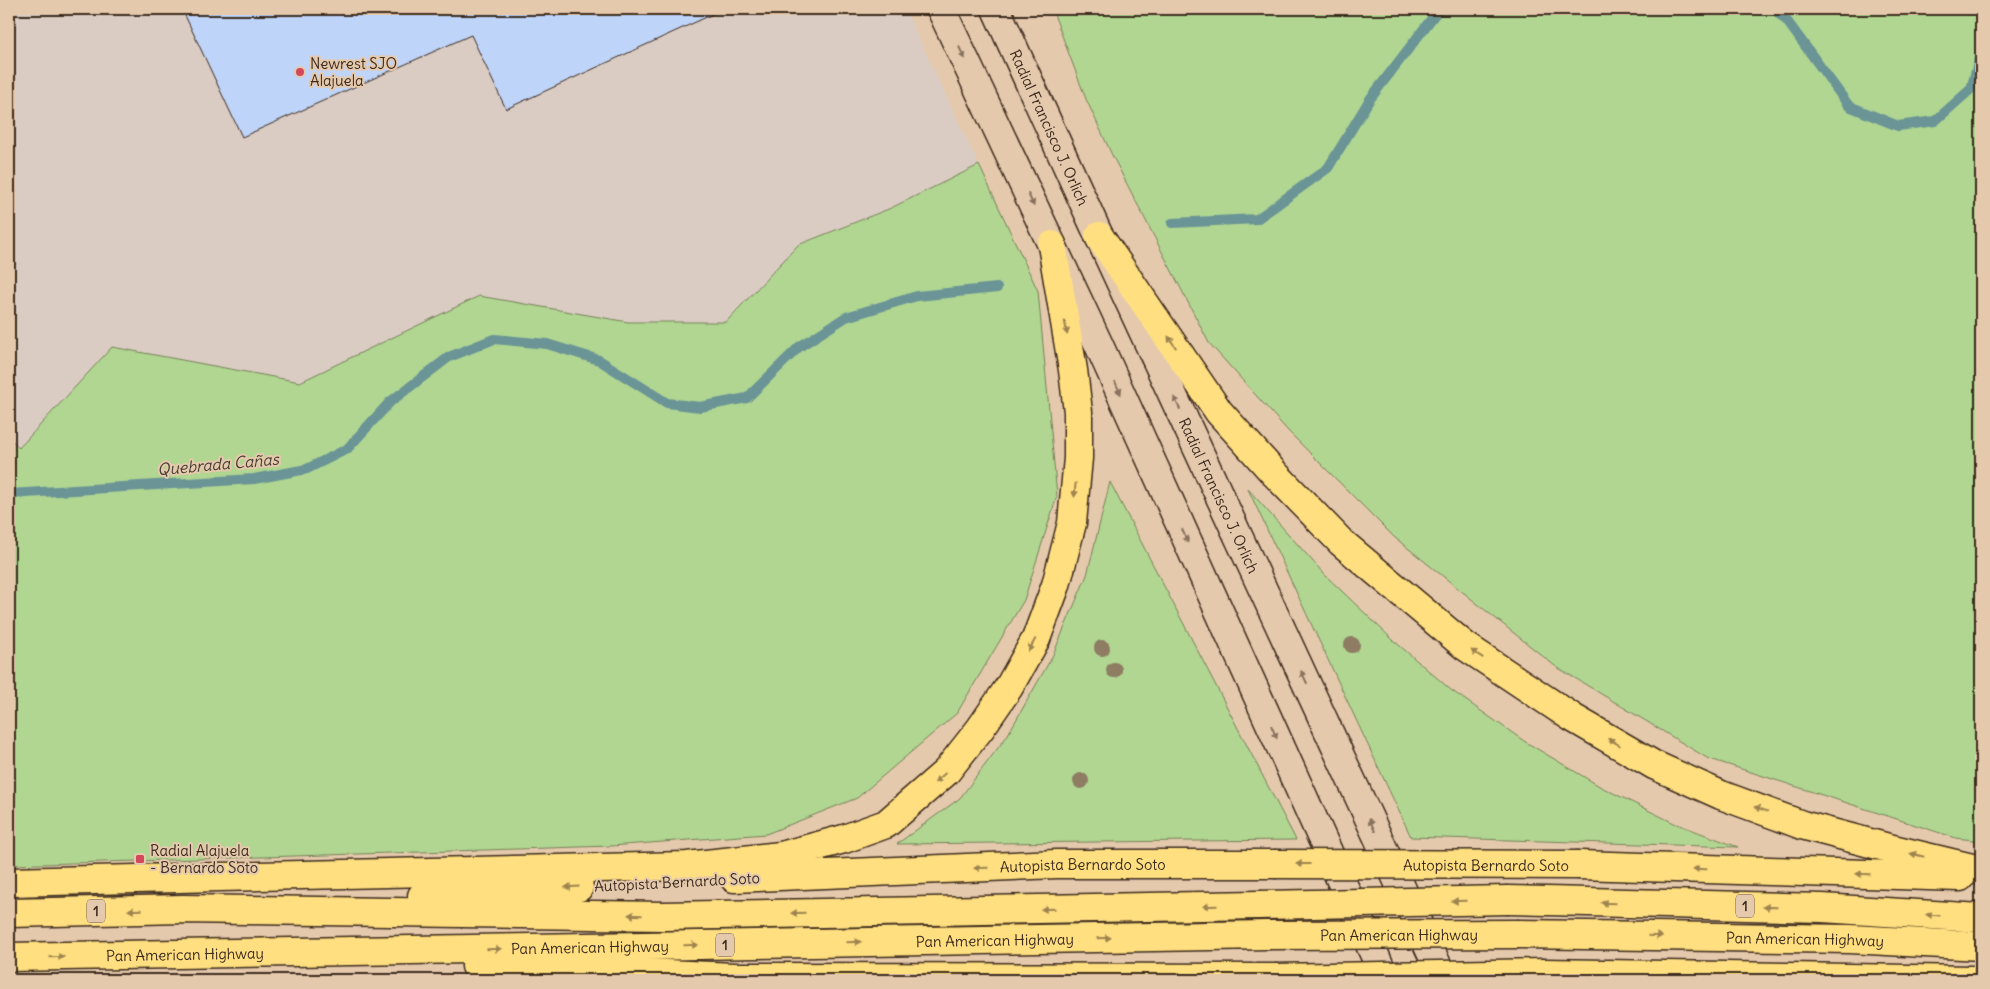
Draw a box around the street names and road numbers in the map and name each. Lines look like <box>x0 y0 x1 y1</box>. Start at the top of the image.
street label: Radial Francisco J. Orlich <box>1006 46 1093 209</box>
street label: Radial Francisco J. Orlich <box>1175 414 1264 576</box>
street label: Autopista Bernardo Soto <box>999 855 1166 876</box>
street label: Autopista Bernardo Soto <box>1403 855 1569 874</box>
street label: Autopista Bernardo Soto <box>594 868 760 896</box>
road number: 1 <box>1736 894 1754 918</box>
road number: 1 <box>87 899 105 922</box>
street label: Pan American Highway <box>1320 925 1478 944</box>
street label: Pan American Highway <box>1726 928 1885 950</box>
street label: Pan American Highway <box>916 929 1074 951</box>
road number: 1 <box>716 934 734 956</box>
street label: Pan American Highway <box>511 936 669 958</box>
street label: Pan American Highway <box>106 943 264 965</box>

